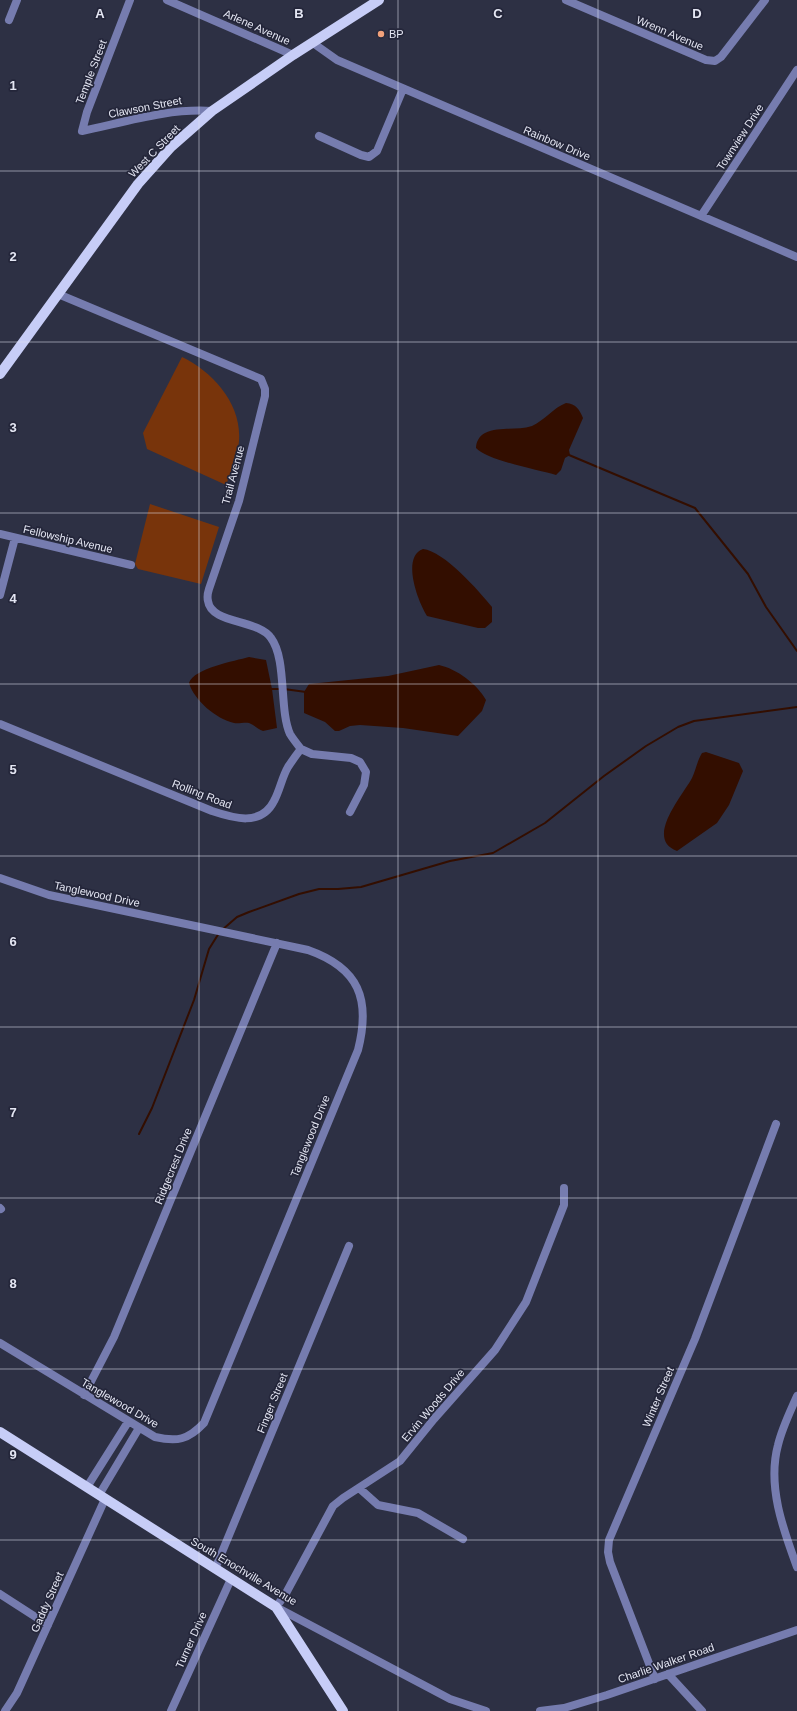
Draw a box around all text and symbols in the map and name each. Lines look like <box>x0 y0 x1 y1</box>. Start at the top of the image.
text: A <box>95 6 105 21</box>
text: B <box>294 6 304 21</box>
text: C <box>493 6 503 21</box>
text: D <box>692 6 702 21</box>
street label: Arlene Avenue <box>222 7 292 47</box>
street label: Wrenn Avenue <box>635 13 705 53</box>
place label: BP <box>389 28 404 40</box>
marker: BP <box>376 29 386 39</box>
street label: Temple Street <box>73 38 109 106</box>
text: 1 <box>9 78 17 93</box>
street label: Clawson Street <box>107 94 183 120</box>
street label: Townview Drive <box>714 102 766 172</box>
street label: West C Street <box>126 122 182 180</box>
street label: Rainbow Drive <box>522 124 592 162</box>
text: 2 <box>9 249 17 264</box>
text: 3 <box>9 420 17 435</box>
street label: Trail Avenue <box>219 444 247 506</box>
street label: Fellowship Avenue <box>22 523 114 555</box>
text: 4 <box>9 591 17 606</box>
text: 5 <box>9 762 17 777</box>
street label: Rolling Road <box>170 777 234 811</box>
street label: Tanglewood Drive <box>53 879 141 909</box>
text: 6 <box>9 934 17 949</box>
street label: Tanglewood Drive <box>288 1093 332 1179</box>
text: 7 <box>9 1105 17 1120</box>
street label: Ridgecrest Drive <box>152 1126 194 1206</box>
text: 8 <box>9 1276 17 1291</box>
street label: Winter Street <box>640 1365 676 1429</box>
street label: Ervin Woods Drive <box>399 1366 467 1444</box>
street label: Finger Street <box>255 1371 289 1435</box>
street label: Tanglewood Drive <box>79 1376 161 1430</box>
text: 9 <box>9 1447 17 1462</box>
street label: South Enochville Avenue <box>189 1535 299 1607</box>
street label: Gaddy Street <box>28 1570 66 1634</box>
street label: Turner Drive <box>173 1610 209 1670</box>
street label: Charlie Walker Road <box>616 1641 716 1685</box>

